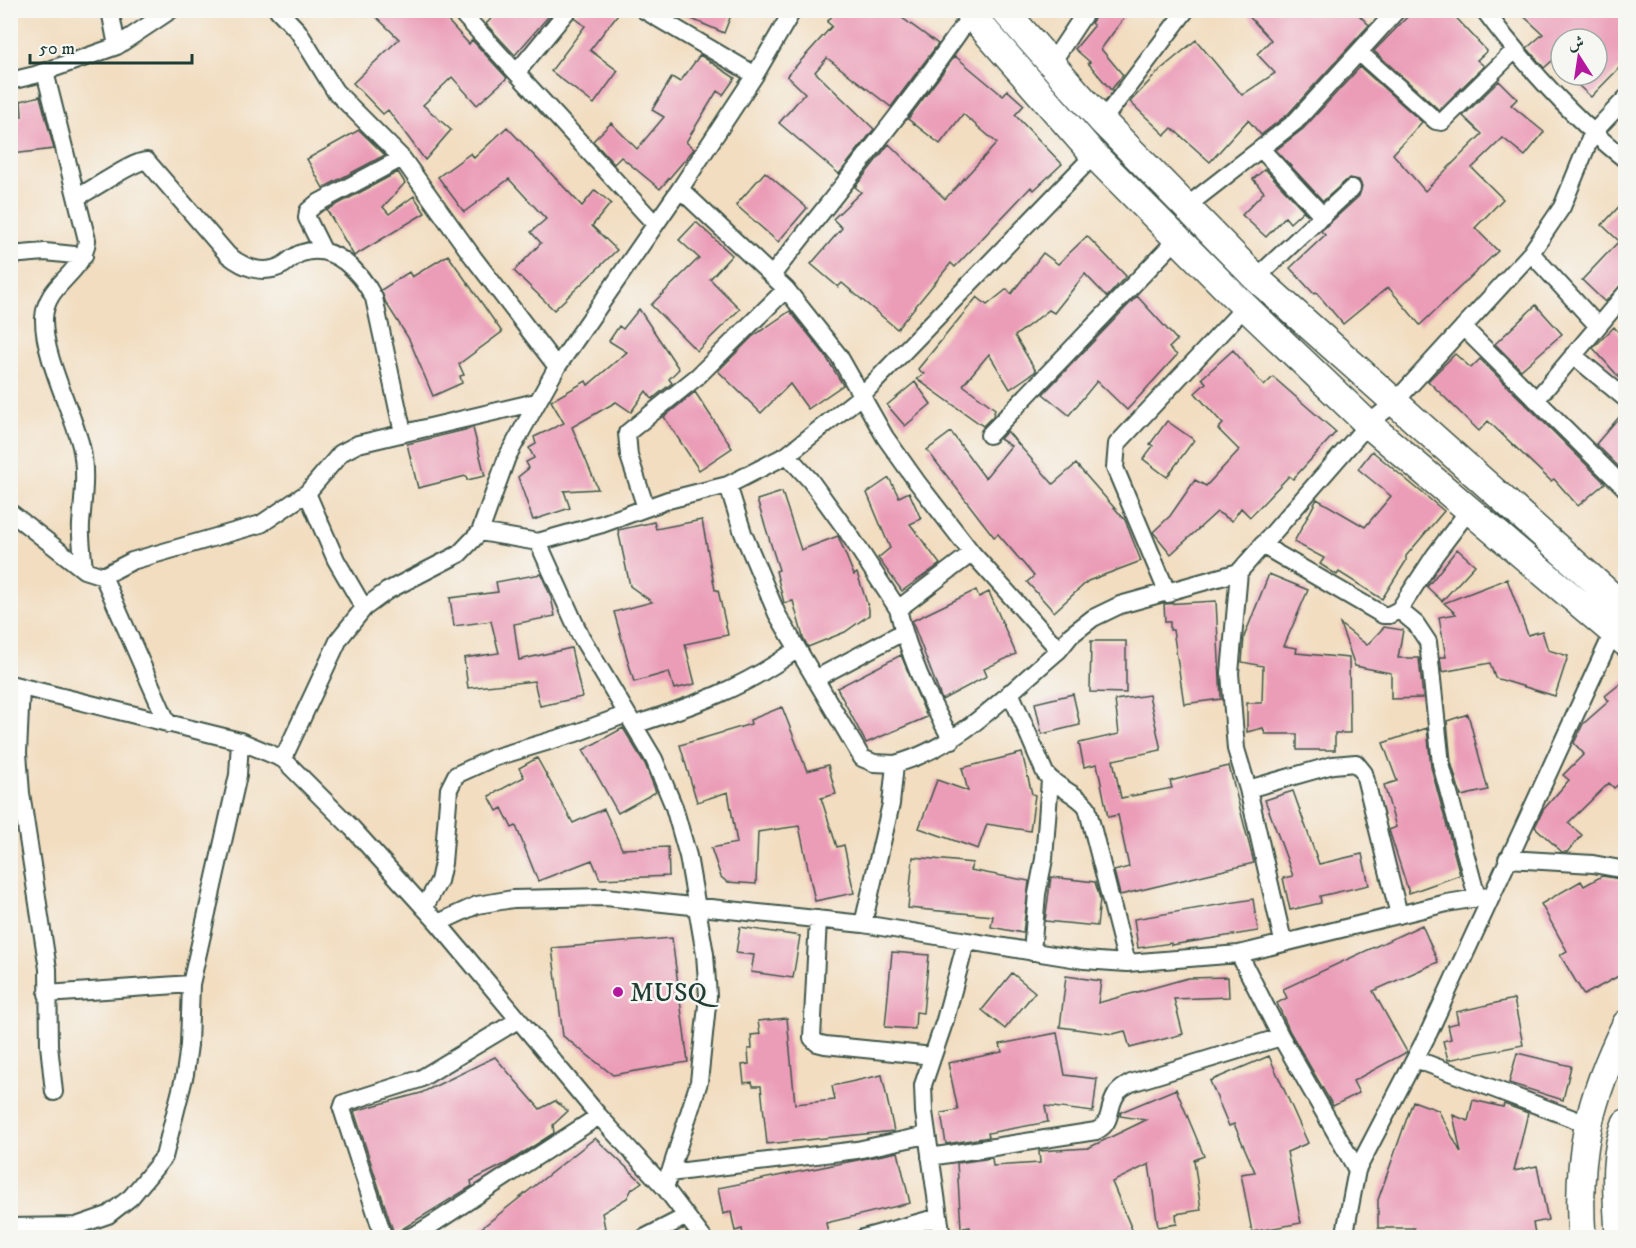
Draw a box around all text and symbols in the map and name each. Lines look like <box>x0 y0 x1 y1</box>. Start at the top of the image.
scale bar <box>30 27 192 65</box>
north arrow <box>1549 27 1609 87</box>
text: ش <box>1566 32 1586 55</box>
text: 50 m <box>39 38 75 60</box>
place label: MUSQ <box>630 977 719 1010</box>
marker: MUSQ <box>611 985 625 999</box>

